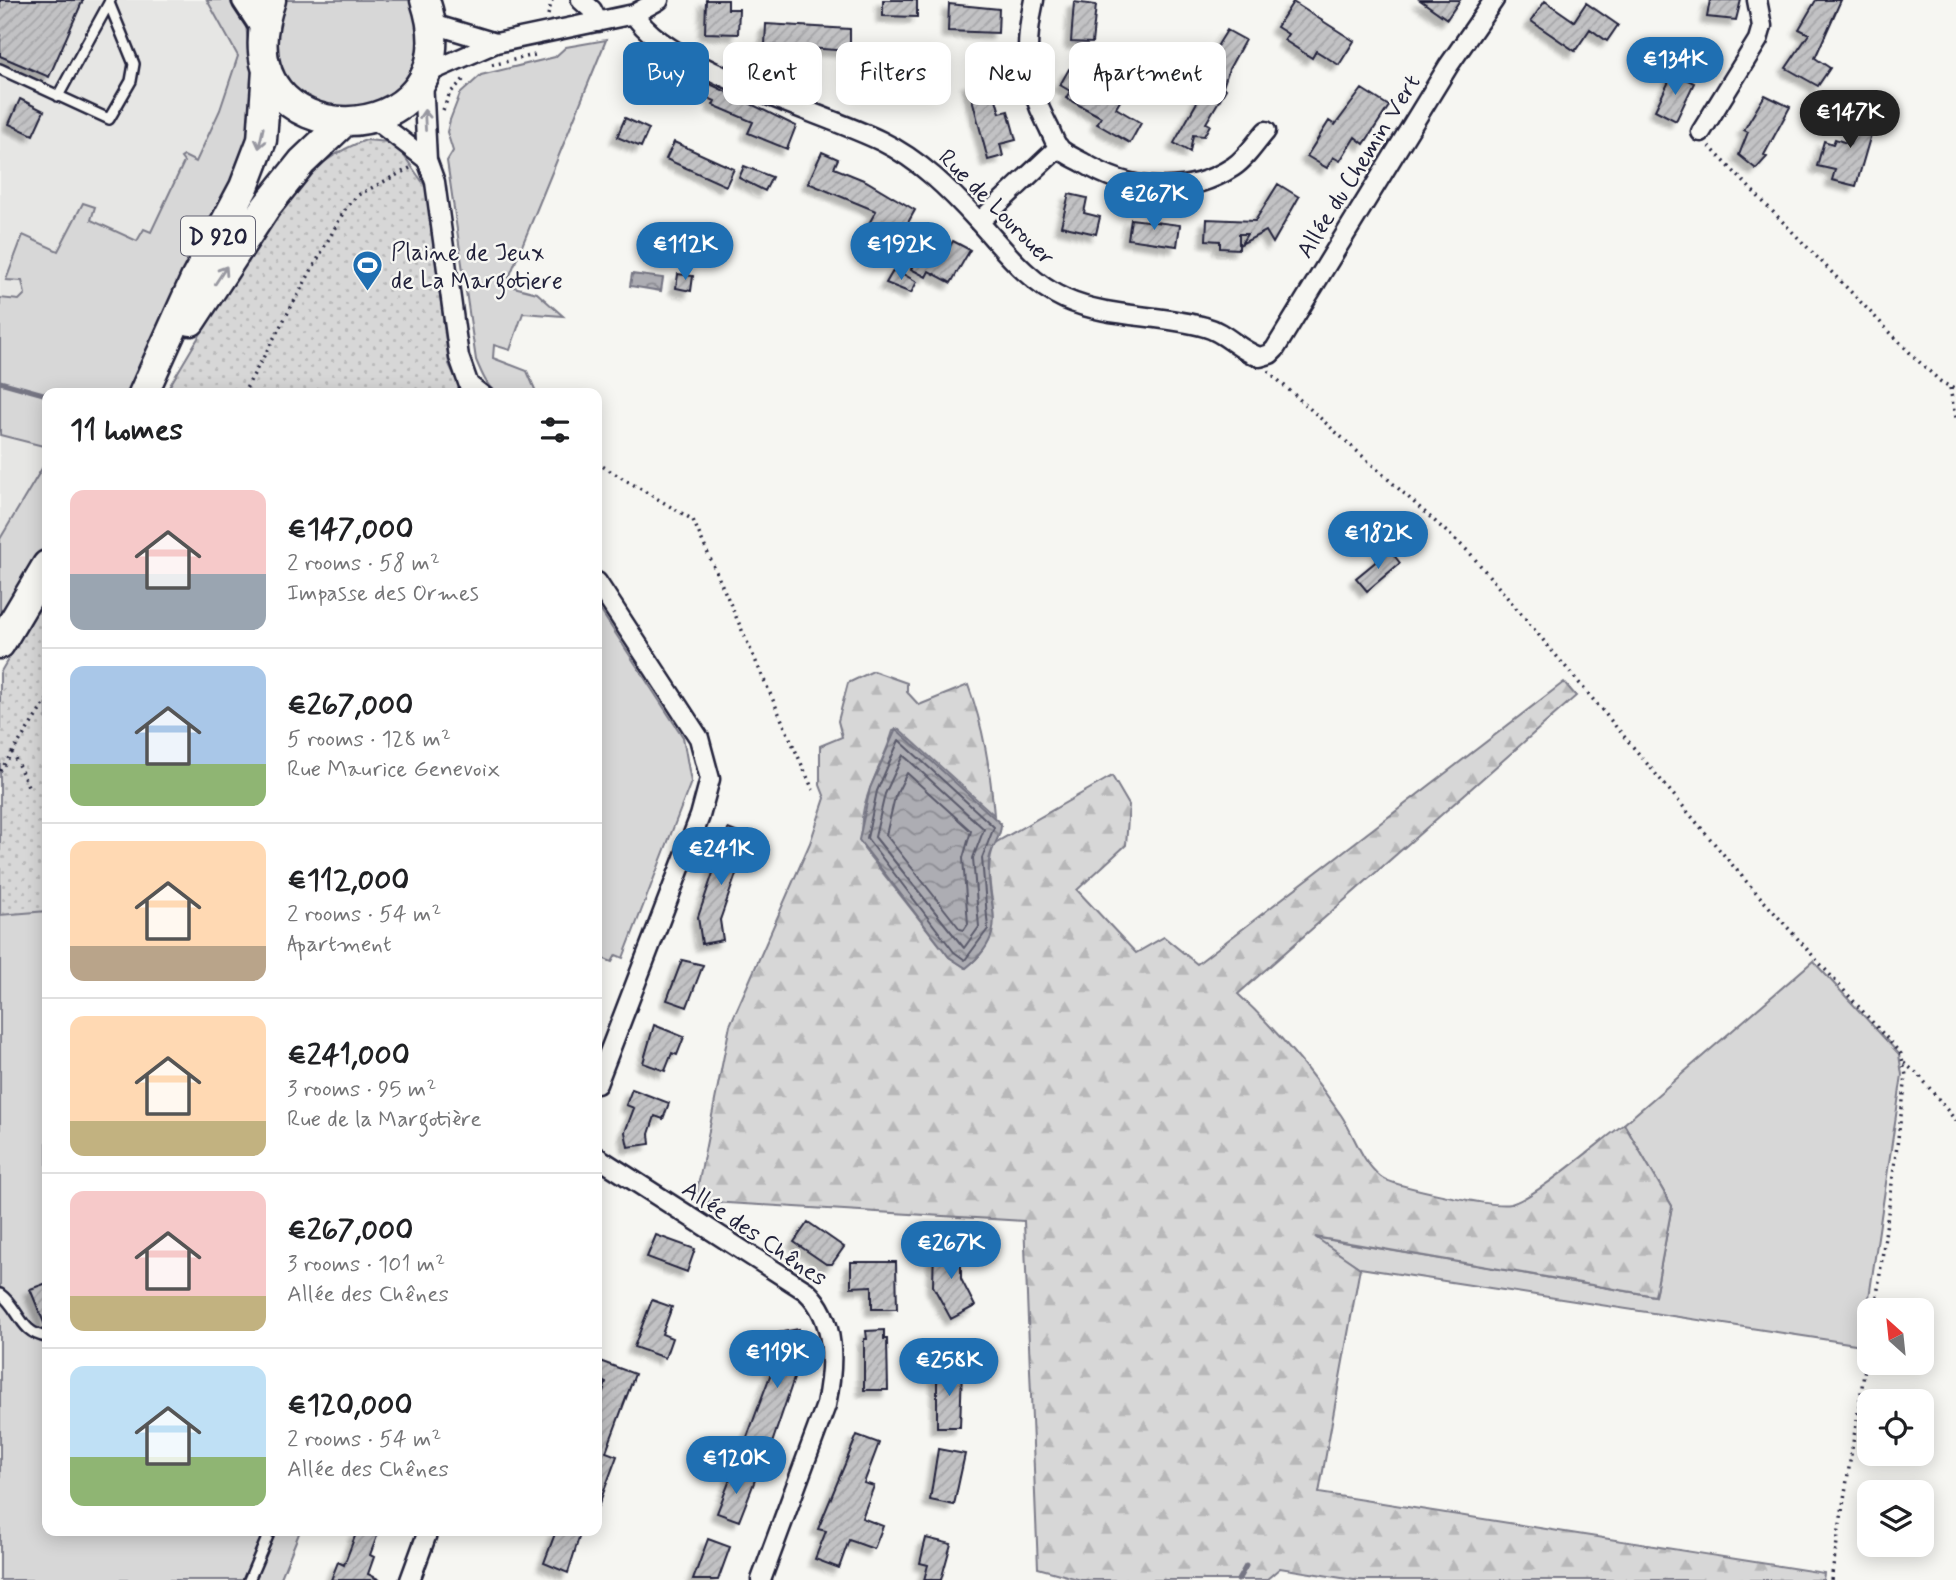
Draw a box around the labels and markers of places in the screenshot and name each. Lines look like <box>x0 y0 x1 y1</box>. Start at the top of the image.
pin: €134K <box>1626 38 1724 97</box>
pin: €147K <box>1801 90 1899 150</box>
pin: €267K <box>1105 173 1203 232</box>
pin: €112K <box>636 222 734 282</box>
pin: €192K <box>852 222 950 282</box>
place label: Plaine de Jeux de La Margotiere <box>391 238 563 300</box>
sports icon: Plaine de Jeux de La Margotiere <box>351 249 385 293</box>
pin: €182K <box>1329 512 1427 571</box>
pin: €241K <box>672 828 770 887</box>
pin: €267K <box>902 1222 1000 1281</box>
pin: €119K <box>728 1330 826 1390</box>
pin: €258K <box>900 1338 998 1398</box>
pin: €120K <box>687 1436 785 1496</box>

